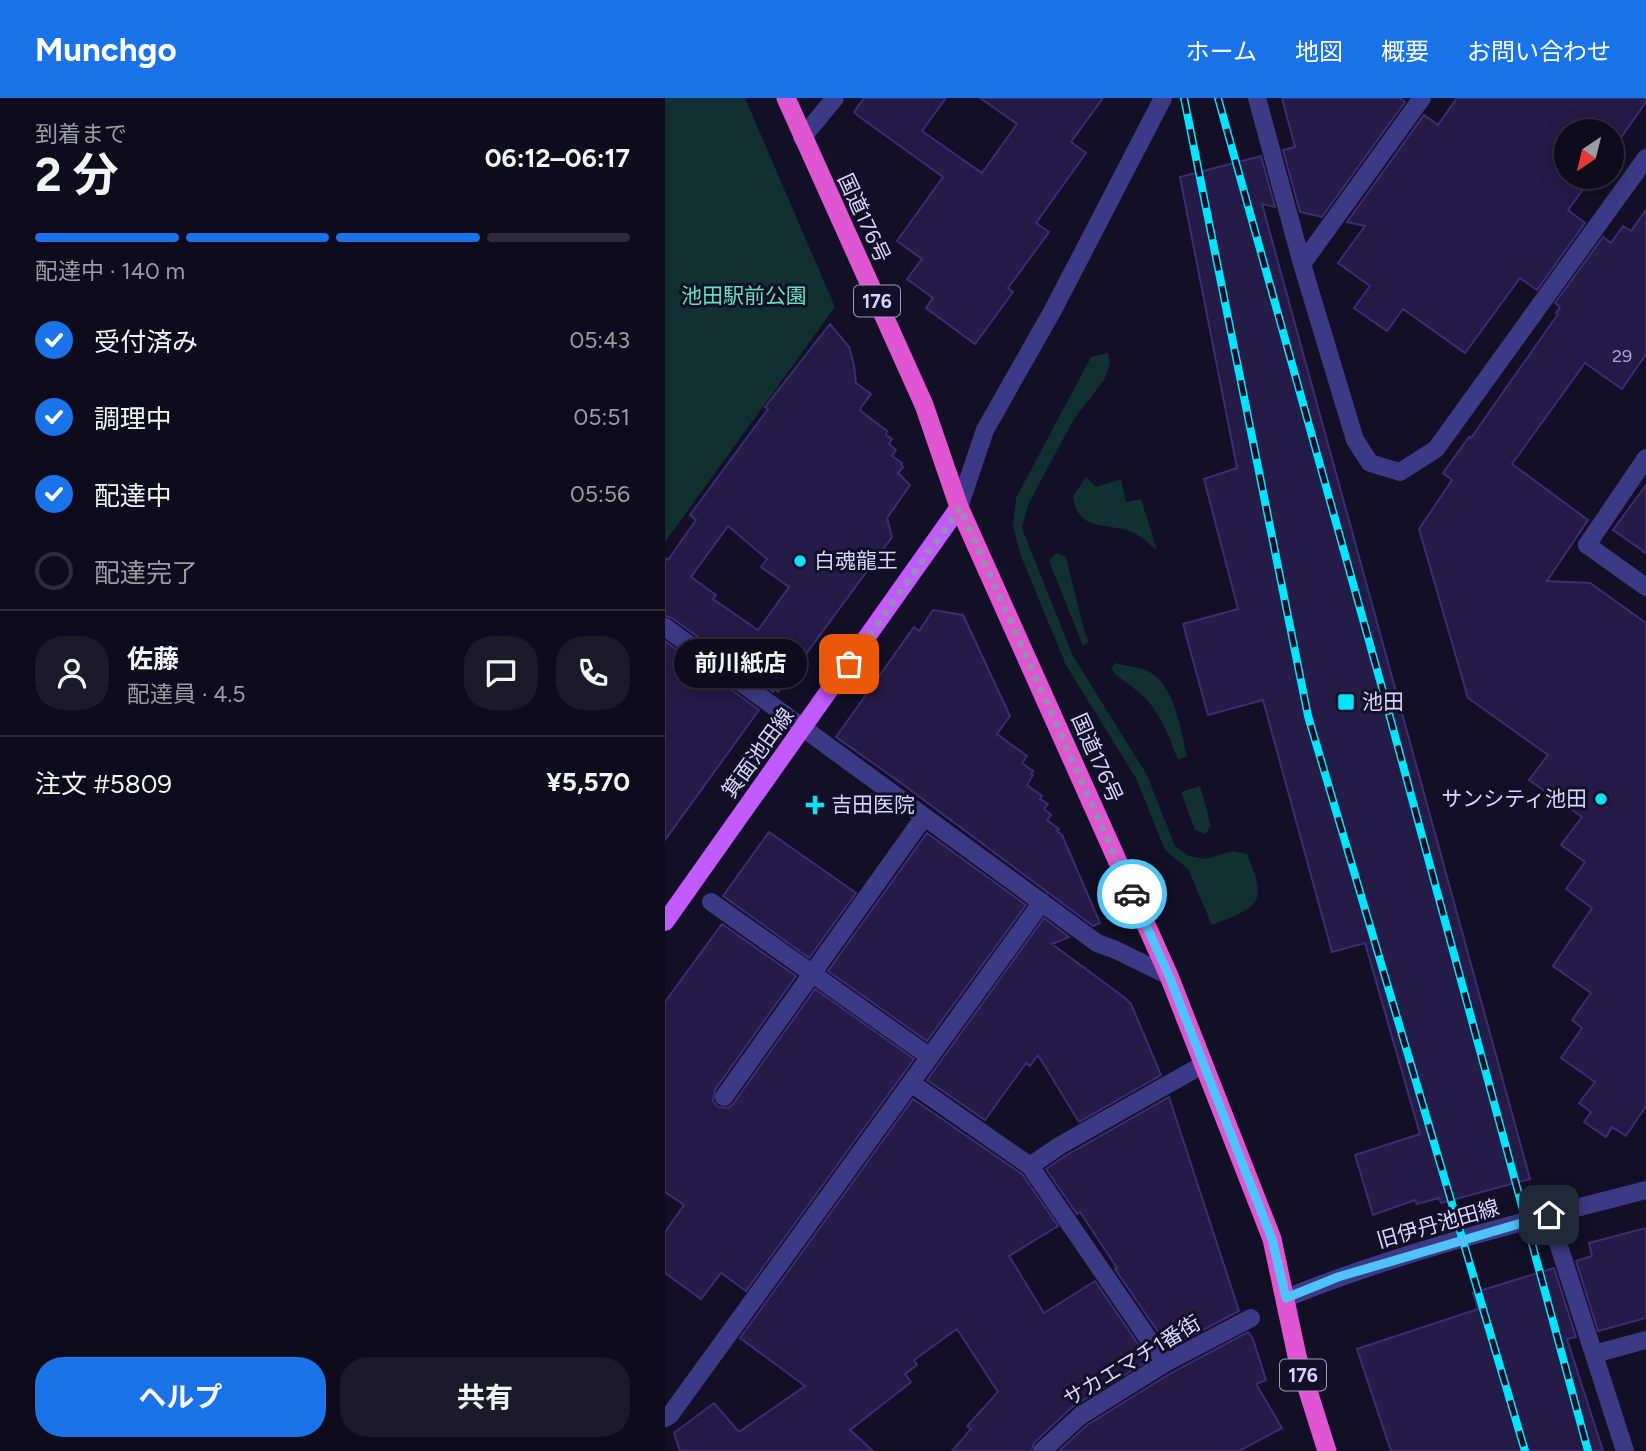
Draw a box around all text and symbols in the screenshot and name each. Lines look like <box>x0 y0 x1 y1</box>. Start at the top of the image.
text: Munchgo <box>35 30 177 69</box>
text: ホーム <box>1186 37 1257 66</box>
text: 地図 <box>1295 37 1343 66</box>
text: 概要 <box>1381 37 1429 66</box>
text: お問い合わせ <box>1467 37 1611 66</box>
north arrow <box>1554 119 1624 189</box>
map controls <box>1554 119 1624 189</box>
text: 到着まで <box>35 120 127 148</box>
text: 06:12–06:17 <box>485 142 630 174</box>
text: 2 分 <box>35 147 119 203</box>
street label: 国道176号 <box>833 170 896 266</box>
text: 配達中 · 140 m <box>35 257 185 285</box>
park label: 池田駅前公園 <box>681 283 807 308</box>
road number: 176 <box>854 286 900 316</box>
icon: check <box>35 321 73 359</box>
text: 受付済み <box>94 326 198 358</box>
text: 05:43 <box>569 326 630 354</box>
house number: 29 <box>1612 345 1632 367</box>
icon: check <box>35 398 73 436</box>
text: 調理中 <box>94 403 172 435</box>
text: 05:51 <box>573 403 630 431</box>
icon: check <box>35 475 73 513</box>
text: 配達中 <box>94 480 172 512</box>
text: 05:56 <box>570 480 630 508</box>
place label: 白魂龍王 <box>814 548 898 573</box>
marker: 白魂龍王 <box>792 553 808 569</box>
text: 配達完了 <box>94 557 198 589</box>
pin <box>819 634 879 694</box>
button: person <box>35 636 109 710</box>
button: chat <box>464 636 538 710</box>
button: phone <box>556 636 630 710</box>
callout: 前川紙店 <box>674 640 807 688</box>
text: 佐藤 <box>127 643 179 675</box>
icon: bag <box>830 645 868 683</box>
text: 前川紙店 <box>695 649 787 677</box>
text: 配達員 · 4.5 <box>127 680 246 708</box>
place label: 池田 <box>1362 689 1404 714</box>
marker: 池田 <box>1336 692 1356 712</box>
street label: 箕面池田線 <box>717 703 799 803</box>
street label: 国道176号 <box>1067 709 1128 806</box>
text: ¥5,570 <box>546 766 630 798</box>
text: 注文 #5809 <box>35 768 172 800</box>
place label: サンシティ池田 <box>1441 786 1587 811</box>
marker: サンシティ池田 <box>1593 791 1609 807</box>
place label: 吉田医院 <box>831 792 915 817</box>
marker: 吉田医院 <box>805 795 825 815</box>
courier <box>1097 859 1167 929</box>
icon: car <box>1113 875 1151 913</box>
pin <box>1519 1185 1579 1245</box>
street label: 旧伊丹池田線 <box>1374 1194 1502 1253</box>
icon: home <box>1530 1196 1568 1234</box>
street label: サカエマチ1番街 <box>1059 1310 1205 1411</box>
button: ヘルプ <box>35 1357 326 1437</box>
button: 共有 <box>340 1357 630 1437</box>
road number: 176 <box>1280 1359 1326 1390</box>

